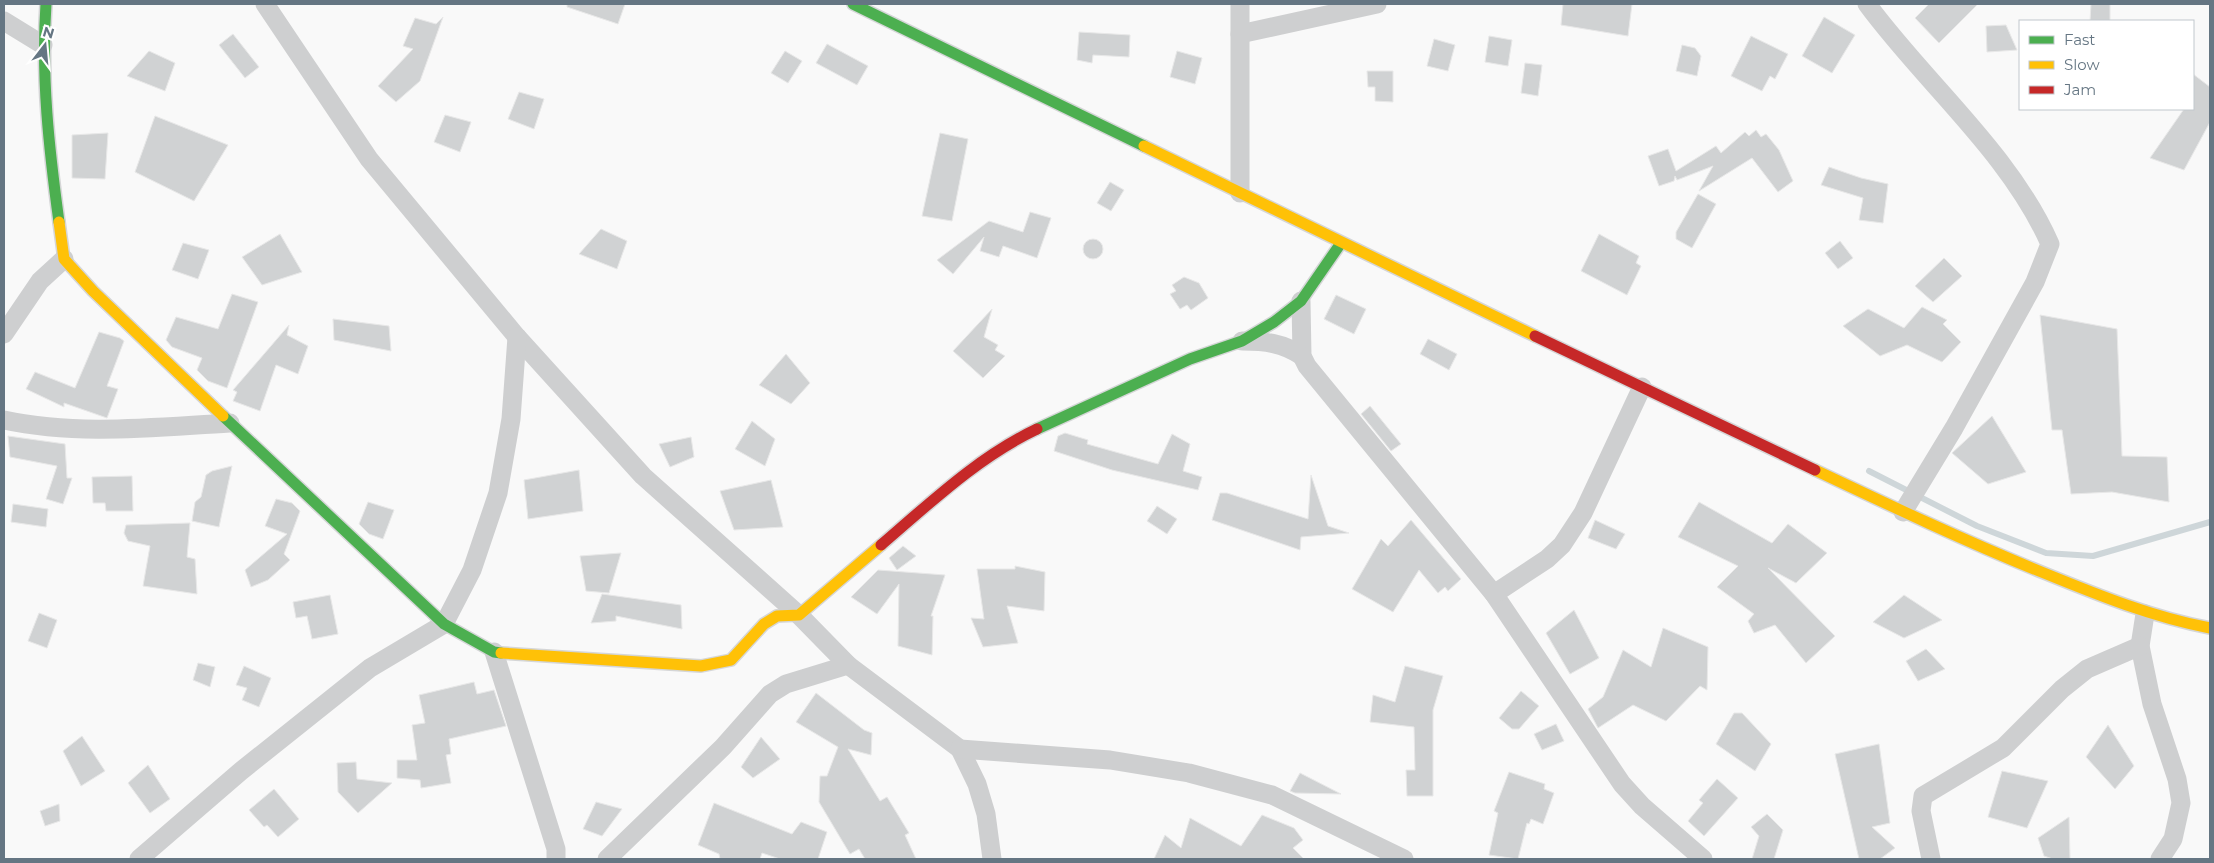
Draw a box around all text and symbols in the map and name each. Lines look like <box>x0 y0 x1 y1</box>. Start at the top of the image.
north arrow <box>20 20 70 70</box>
legend <box>2019 20 2194 110</box>
text: N <box>41 22 57 43</box>
text: Fast <box>2064 30 2095 49</box>
text: Slow <box>2064 55 2100 74</box>
text: Jam <box>2063 80 2096 99</box>

